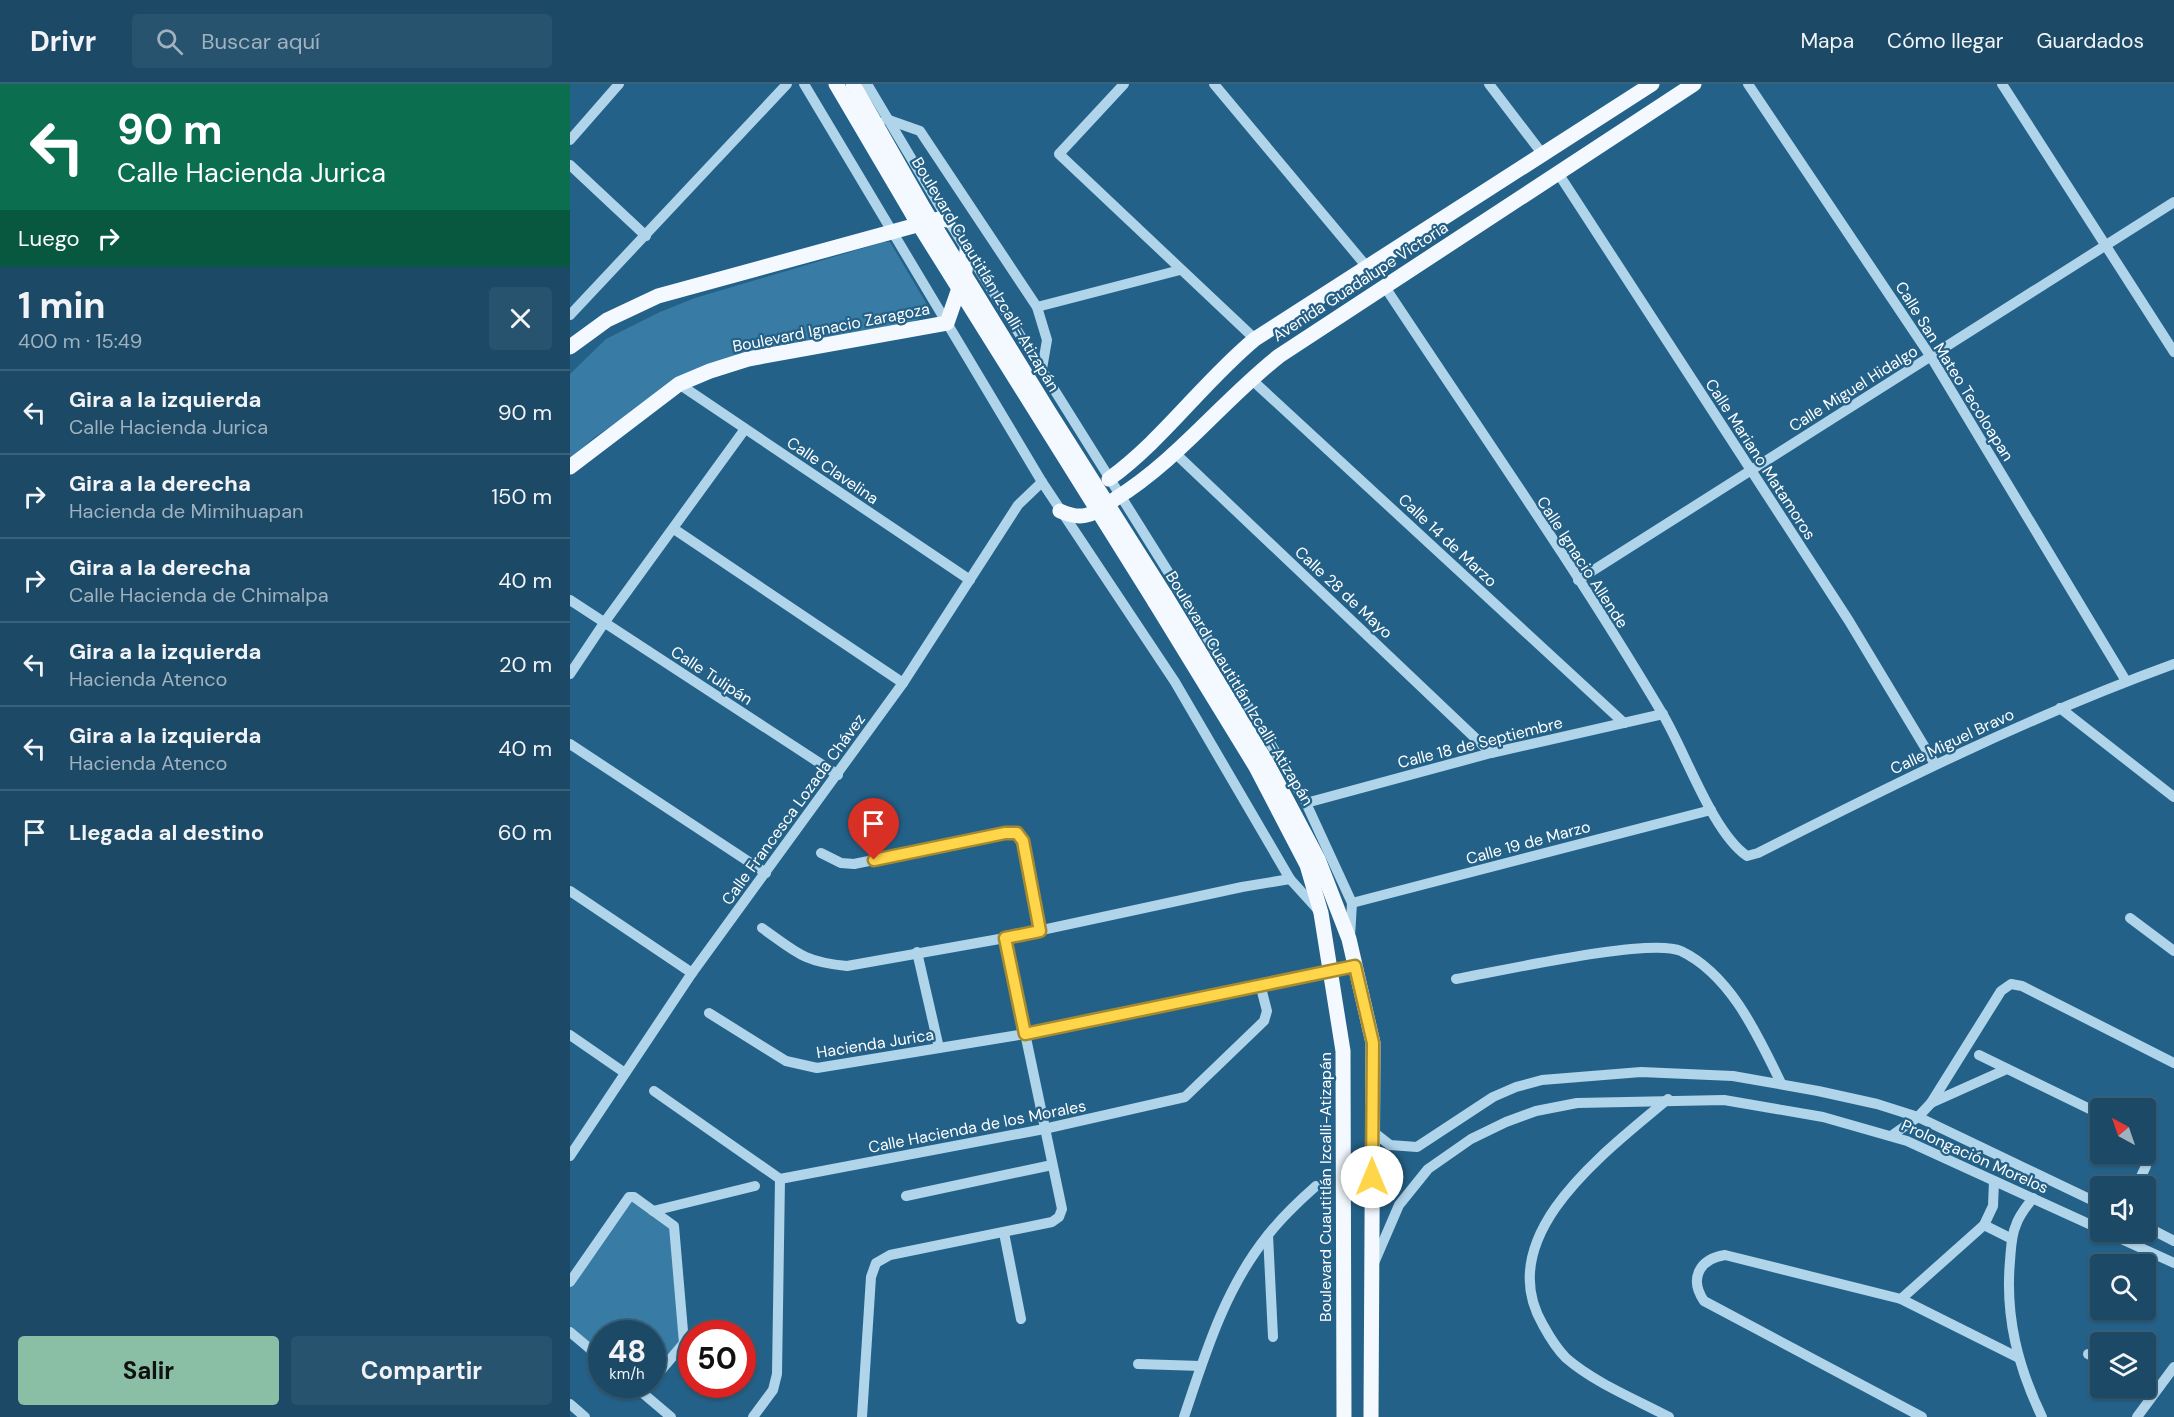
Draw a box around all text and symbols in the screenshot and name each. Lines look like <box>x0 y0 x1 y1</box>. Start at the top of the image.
search box <box>132 14 552 68</box>
text: Drivr <box>30 23 96 60</box>
icon: search <box>153 25 186 58</box>
text: Buscar aquí <box>201 27 320 56</box>
text: Mapa <box>1800 27 1854 55</box>
text: Cómo llegar <box>1887 27 2004 55</box>
text: Guardados <box>2037 27 2144 55</box>
text: 90 m <box>117 102 223 157</box>
icon: left <box>18 108 96 186</box>
street label: Boulevard Cuautitlán Izcalli-Atizapán <box>907 153 1064 395</box>
text: Calle Hacienda Jurica <box>117 155 386 190</box>
street label: Avenida Guadalupe Victoria <box>1268 217 1452 346</box>
icon: right <box>92 222 125 255</box>
text: Luego <box>18 224 80 253</box>
street label: Calle San Mateo Tecoloapan <box>1891 278 2019 465</box>
text: 1 min <box>18 282 106 329</box>
button: close <box>489 287 552 350</box>
street label: Boulevard Ignacio Zaragoza <box>731 298 932 357</box>
text: 400 m · 15:49 <box>18 328 142 354</box>
street label: Calle Miguel Hidalgo <box>1785 340 1922 437</box>
street label: Calle Mariano Matamoros <box>1701 375 1821 544</box>
text: Gira a la izquierda <box>69 385 261 414</box>
icon: left <box>18 396 51 429</box>
text: 90 m <box>498 398 552 427</box>
text: Calle Hacienda Jurica <box>69 414 268 440</box>
street label: Calle Clavelina <box>783 432 883 509</box>
text: Gira a la derecha <box>69 469 251 498</box>
icon: right <box>18 480 51 513</box>
text: 150 m <box>491 482 552 511</box>
street label: Calle 14 de Marzo <box>1394 489 1502 592</box>
street label: Calle Ignacio Allende <box>1532 492 1633 632</box>
text: Hacienda de Mimihuapan <box>69 498 304 524</box>
street label: Calle 28 de Mayo <box>1290 542 1397 643</box>
text: Gira a la derecha <box>69 553 251 582</box>
icon: right <box>18 564 51 597</box>
text: 40 m <box>498 566 552 595</box>
street label: Boulevard Cuautitlán Izcalli-Atizapán <box>1161 567 1318 809</box>
text: Calle Hacienda de Chimalpa <box>69 582 329 608</box>
text: Gira a la izquierda <box>69 637 261 666</box>
street label: Calle Tulipán <box>667 641 757 710</box>
icon: left <box>18 648 51 681</box>
text: 20 m <box>499 650 552 679</box>
text: Hacienda Atenco <box>69 666 227 692</box>
street label: Calle Miguel Bravo <box>1887 704 2018 779</box>
street label: Calle Francesca Lozada Chávez <box>717 709 870 909</box>
street label: Calle 18 de Septiembre <box>1395 712 1565 773</box>
text: Gira a la izquierda <box>69 721 261 750</box>
icon: left <box>18 732 51 765</box>
text: 40 m <box>498 734 552 763</box>
text: Hacienda Atenco <box>69 750 227 776</box>
pin <box>848 798 899 860</box>
icon: arrive <box>857 807 890 840</box>
icon: arrive <box>18 816 51 849</box>
street label: Calle 19 de Marzo <box>1463 816 1593 869</box>
text: Llegada al destino <box>69 818 264 847</box>
text: 60 m <box>498 818 552 847</box>
street label: Hacienda Jurica <box>815 1024 935 1063</box>
street label: Boulevard Cuautitlán Izcalli-Atizapán <box>1315 1052 1336 1322</box>
street label: Calle Hacienda de los Morales <box>866 1095 1088 1158</box>
north arrow <box>2090 1098 2156 1164</box>
map controls <box>2090 1098 2156 1398</box>
street label: Prolongación Morelos <box>1898 1115 2052 1198</box>
position arrow <box>1340 1145 1404 1209</box>
button: sound <box>2090 1176 2156 1242</box>
button: search <box>2090 1254 2156 1320</box>
speed limit sign: 50 <box>678 1320 756 1398</box>
text: 48 <box>608 1332 646 1371</box>
button: layers <box>2090 1332 2156 1398</box>
button: Salir <box>18 1336 279 1405</box>
button: Compartir <box>291 1336 552 1405</box>
text: km/h <box>609 1364 645 1384</box>

